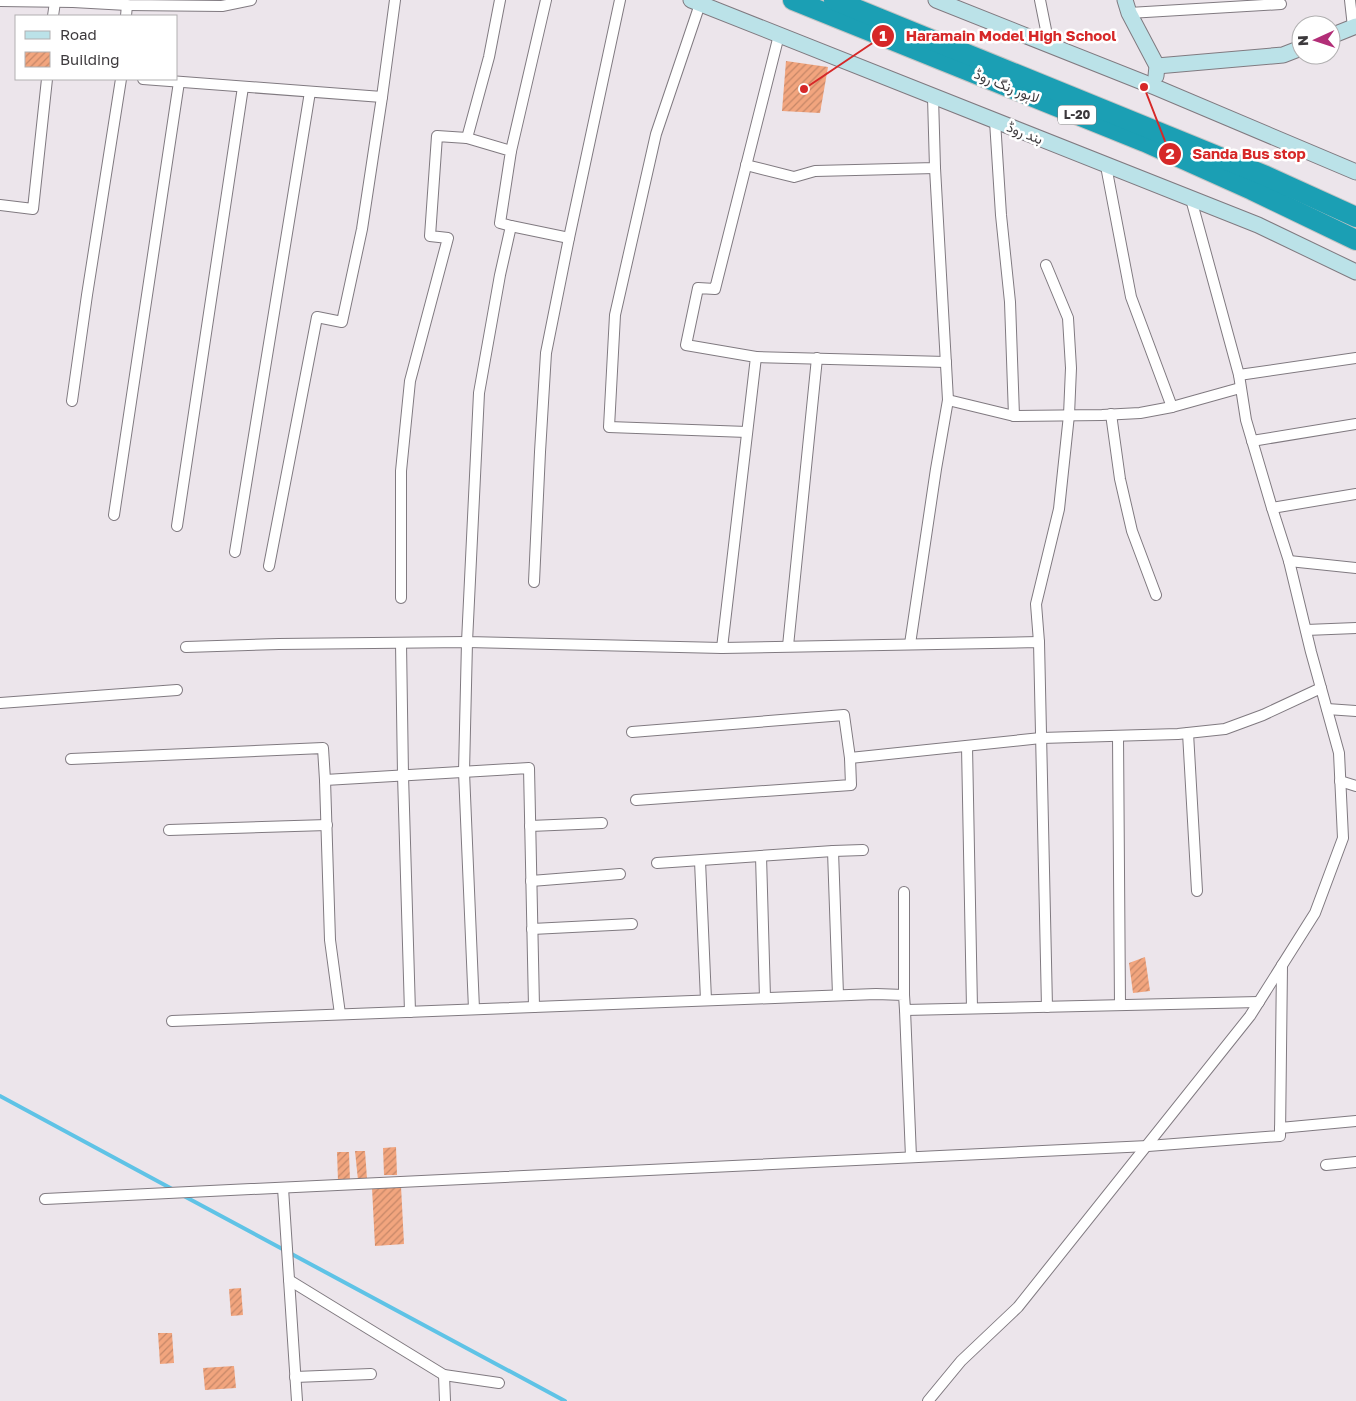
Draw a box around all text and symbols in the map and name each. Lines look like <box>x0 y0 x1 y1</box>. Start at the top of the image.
legend <box>15 15 178 80</box>
north arrow <box>1291 15 1341 65</box>
callout: Haramain Model High School <box>871 21 1127 51</box>
text: Road <box>60 25 97 43</box>
text: 1 <box>879 26 887 44</box>
text: Haramain Model High School <box>906 26 1116 44</box>
text: N <box>1294 35 1311 46</box>
text: Building <box>60 50 120 68</box>
street label: لاہور رنگ روڈ <box>971 65 1042 108</box>
road number: L-20 <box>1058 106 1096 124</box>
street label: بند روڈ <box>1004 118 1046 148</box>
callout: Sanda Bus stop <box>1157 139 1316 169</box>
text: 2 <box>1165 144 1175 162</box>
text: Sanda Bus stop <box>1192 144 1306 162</box>

